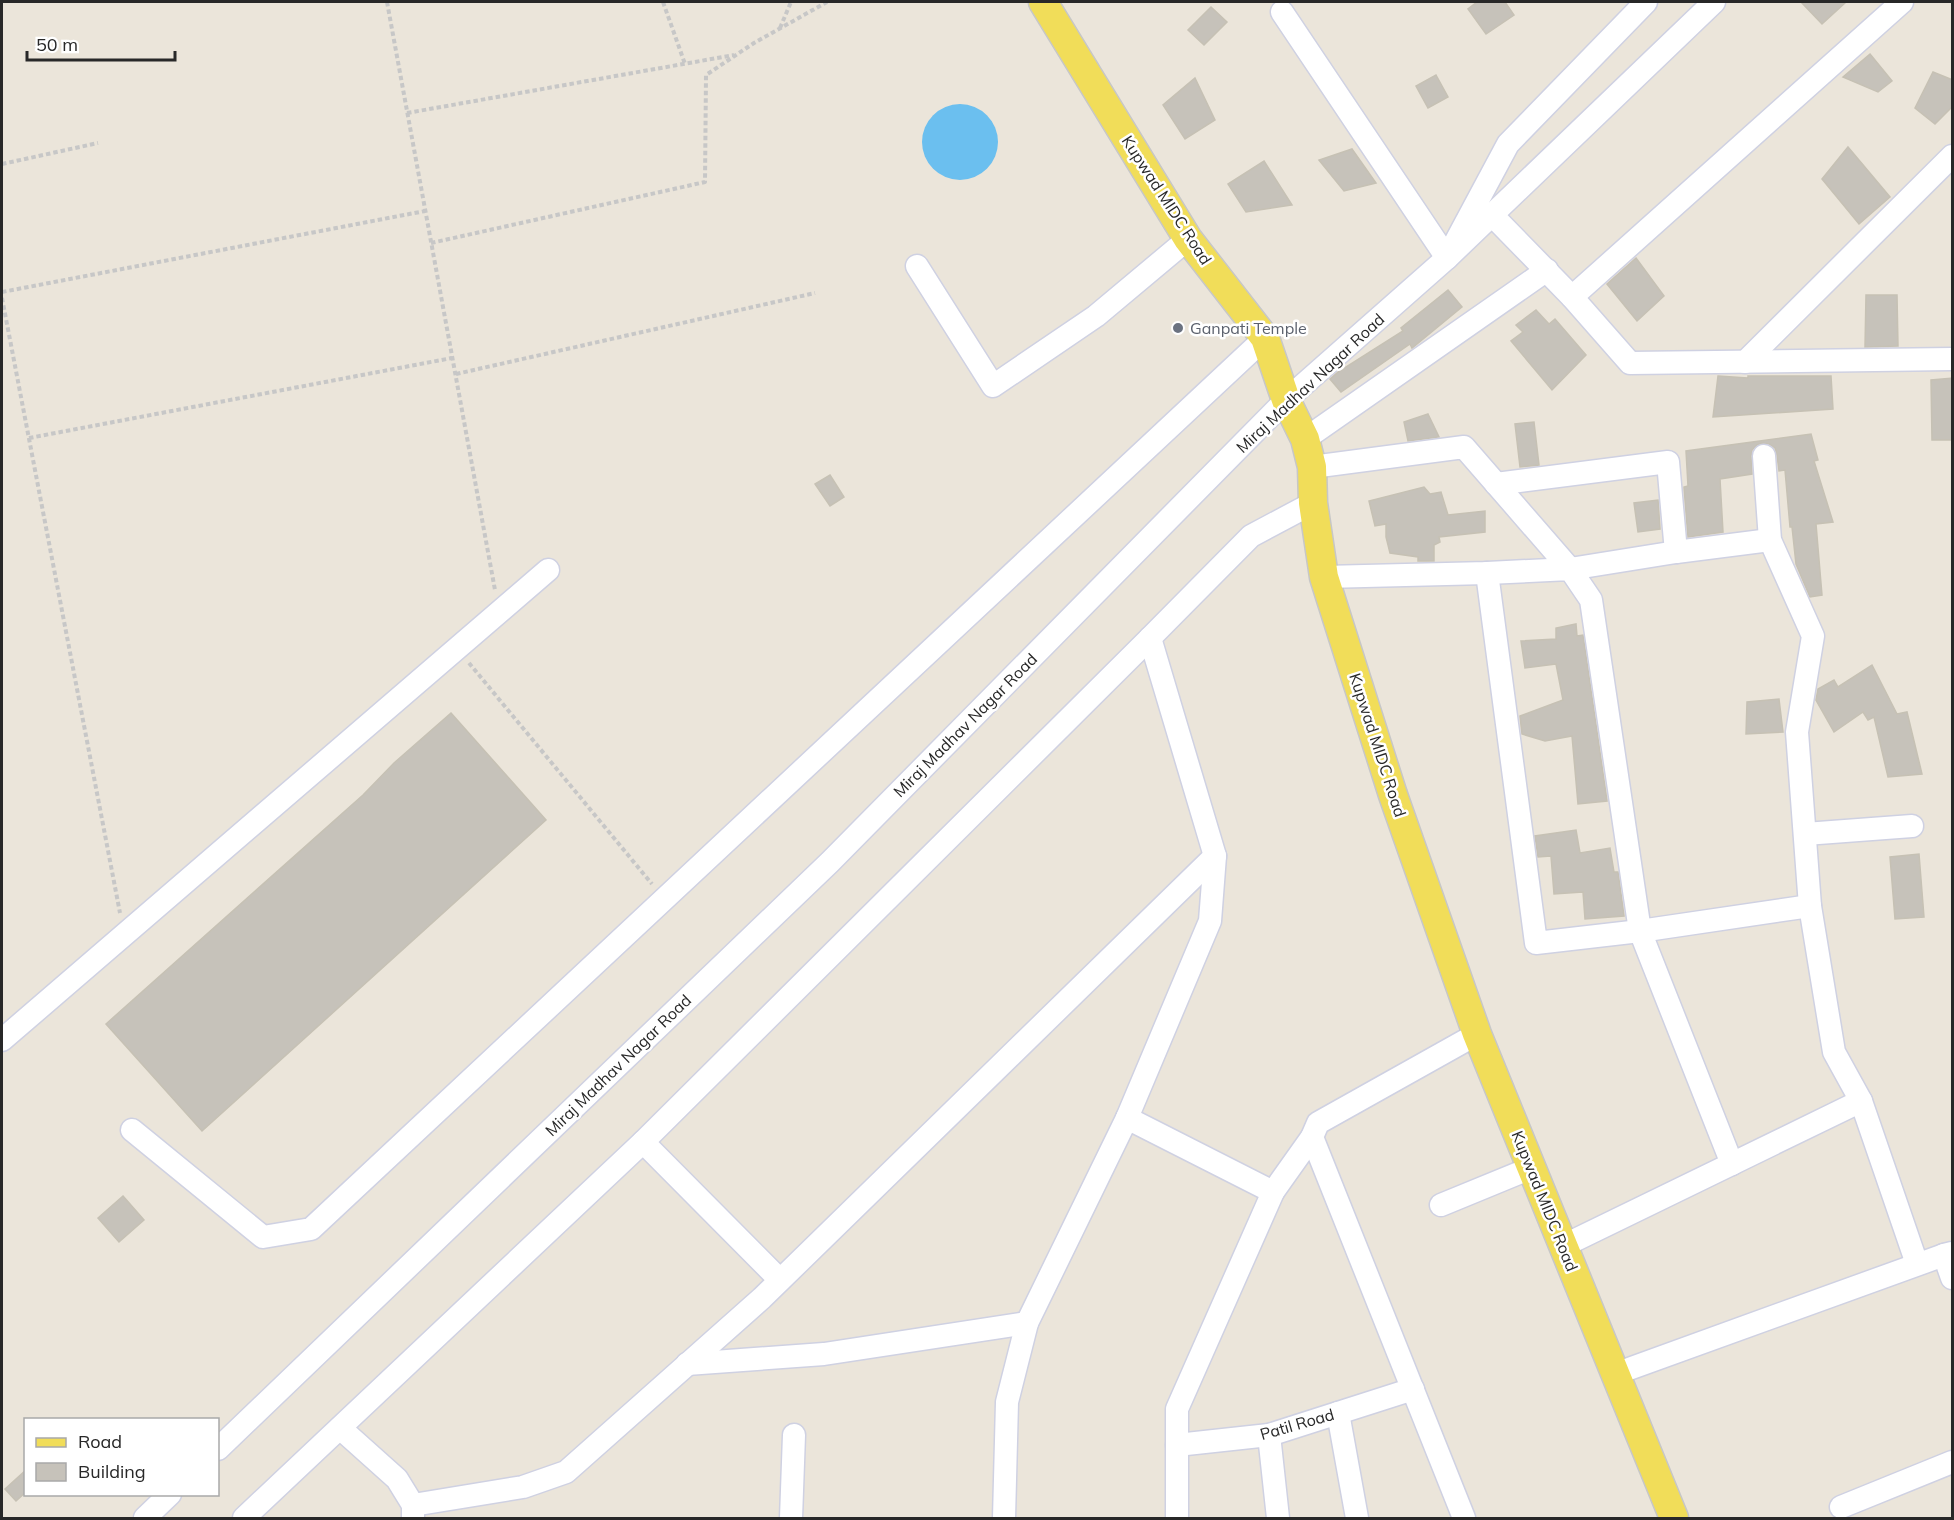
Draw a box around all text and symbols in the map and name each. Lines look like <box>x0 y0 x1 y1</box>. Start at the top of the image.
scale bar <box>27 24 176 62</box>
text: 50 m <box>36 33 78 56</box>
street label: Kupwad MIDC Road <box>1118 132 1216 268</box>
street label: Miraj Madhav Nagar Road <box>1232 309 1388 457</box>
place label: Ganpati Temple <box>1190 318 1307 338</box>
marker: Ganpati Temple <box>1171 321 1185 335</box>
street label: Miraj Madhav Nagar Road <box>889 649 1041 801</box>
street label: Kupwad MIDC Road <box>1345 671 1411 819</box>
street label: Miraj Madhav Nagar Road <box>541 990 695 1140</box>
street label: Kupwad MIDC Road <box>1508 1128 1582 1274</box>
street label: Patil Road <box>1258 1404 1336 1444</box>
legend <box>24 1418 219 1496</box>
text: Road <box>78 1430 122 1453</box>
text: Building <box>78 1460 146 1483</box>

